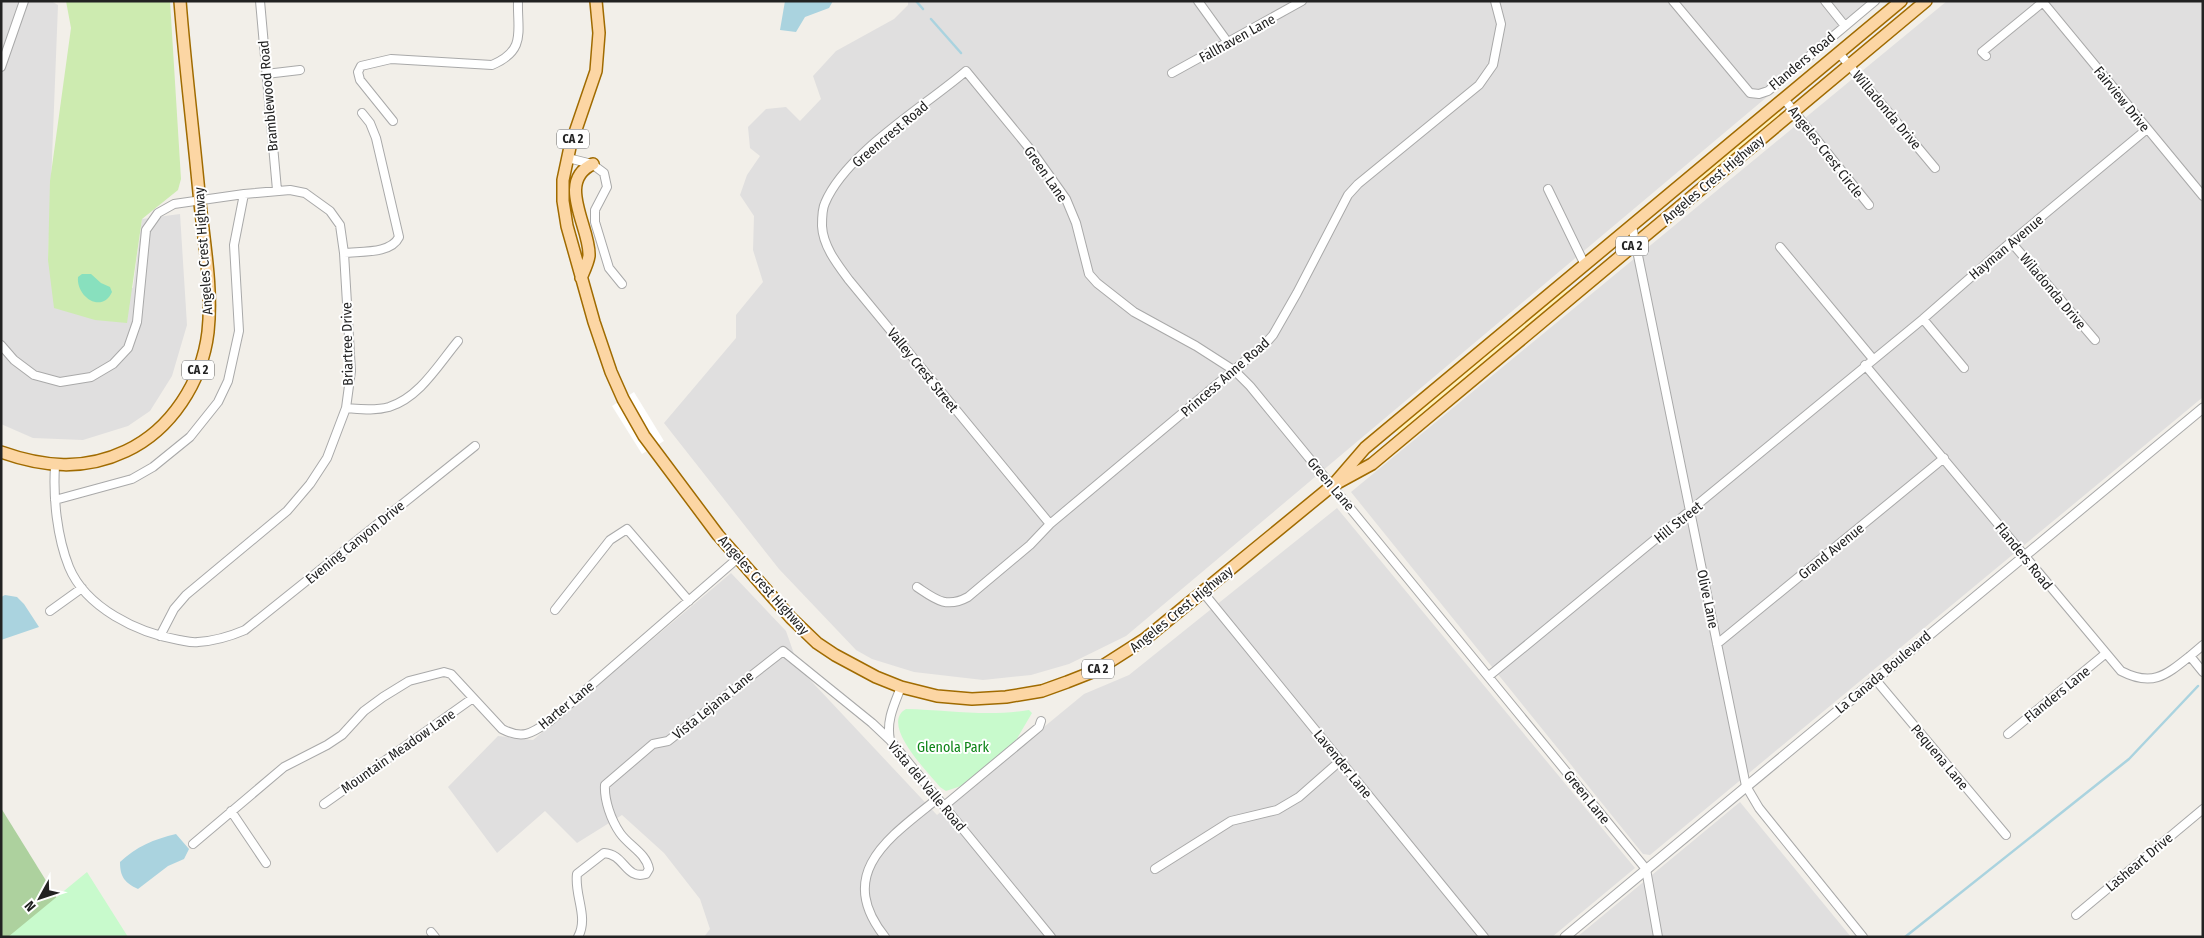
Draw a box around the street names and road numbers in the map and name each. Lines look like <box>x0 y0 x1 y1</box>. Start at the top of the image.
street label: Fallhaven Lane <box>1196 10 1278 66</box>
street label: Flanders Road <box>1766 29 1839 94</box>
street label: Bramblewood Road <box>255 40 282 152</box>
street label: Fairview Drive <box>2090 63 2153 136</box>
street label: Willadonda Drive <box>1849 67 1925 153</box>
street label: Greencrest Road <box>849 98 932 171</box>
street label: Angeles Crest Circle <box>1785 103 1867 202</box>
road number: CA 2 <box>557 130 589 148</box>
street label: Angeles Crest Highway <box>1659 131 1768 227</box>
street label: Green Lane <box>1020 143 1071 206</box>
street label: Angeles Crest Highway <box>191 186 216 315</box>
street label: Hayman Avenue <box>1966 211 2047 283</box>
road number: CA 2 <box>1616 237 1648 256</box>
street label: Wiladonda Drive <box>2016 250 2089 333</box>
street label: Briartree Drive <box>338 302 357 386</box>
street label: Valley Crest Street <box>883 325 962 416</box>
street label: Princess Anne Road <box>1178 334 1273 421</box>
road number: CA 2 <box>182 360 214 380</box>
street label: Green Lane <box>1303 454 1358 514</box>
street label: Evening Canyon Drive <box>302 497 408 588</box>
street label: Hill Street <box>1651 498 1706 547</box>
street label: Flanders Road <box>1991 519 2056 593</box>
street label: Grand Avenue <box>1795 520 1868 583</box>
street label: Angeles Crest Highway <box>715 532 813 639</box>
street label: Angeles Crest Highway <box>1126 562 1237 656</box>
street label: Olive Lane <box>1693 568 1722 630</box>
street label: La Canada Boulevard <box>1832 627 1935 717</box>
road number: CA 2 <box>1082 660 1114 679</box>
street label: Flanders Lane <box>2021 663 2094 726</box>
street label: Vista Lejana Lane <box>669 668 757 743</box>
street label: Harter Lane <box>535 678 598 733</box>
street label: Mountain Meadow Lane <box>338 705 459 797</box>
street label: Pequena Lane <box>1907 721 1972 794</box>
street label: Lavender Lane <box>1310 727 1375 802</box>
street label: Vista del Valle Road <box>884 738 969 835</box>
street label: Green Lane <box>1560 767 1613 828</box>
street label: Lasheart Drive <box>2102 829 2176 895</box>

